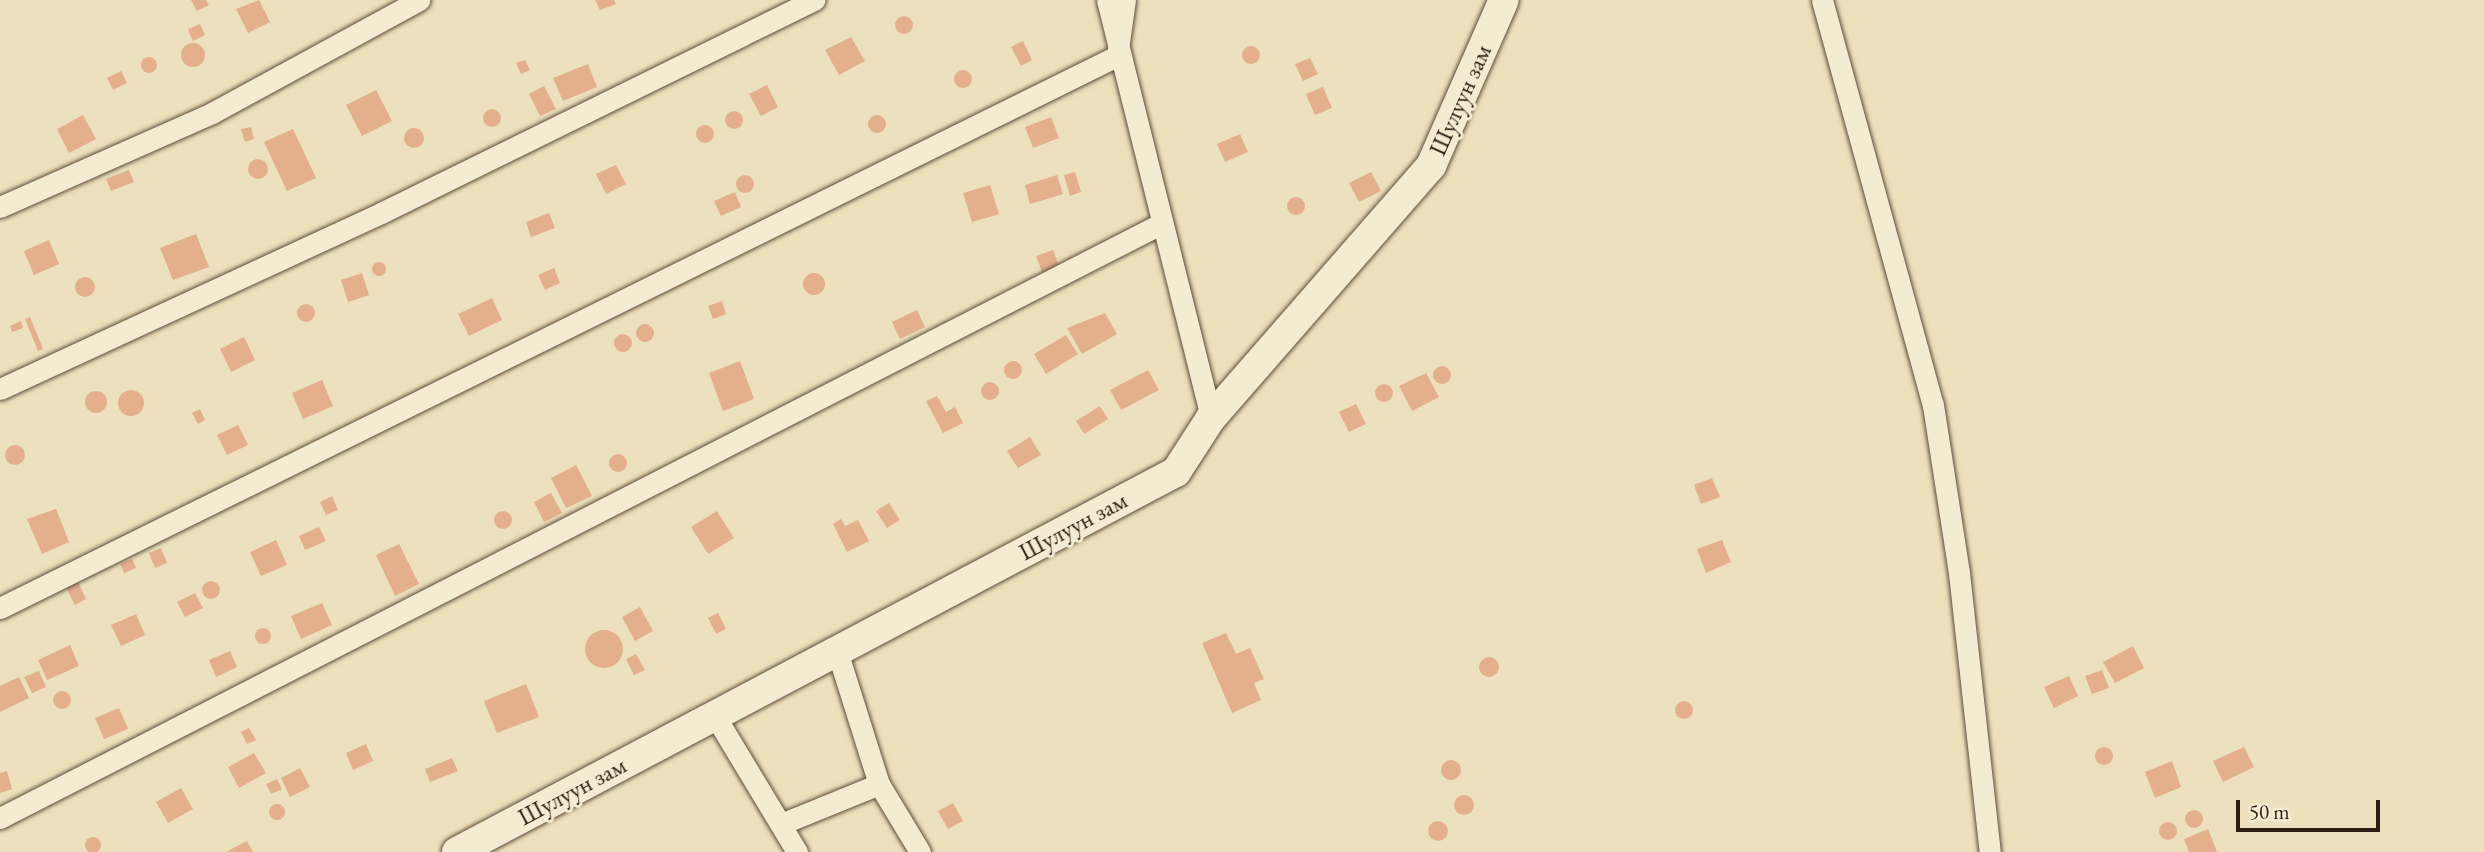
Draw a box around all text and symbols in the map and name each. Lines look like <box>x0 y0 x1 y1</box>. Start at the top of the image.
street label: Шулуун зам <box>1423 40 1497 160</box>
street label: Шулуун зам <box>1014 486 1132 566</box>
street label: Шулуун зам <box>513 751 631 831</box>
scale bar <box>2239 786 2382 830</box>
text: 50 m <box>2249 798 2290 825</box>

